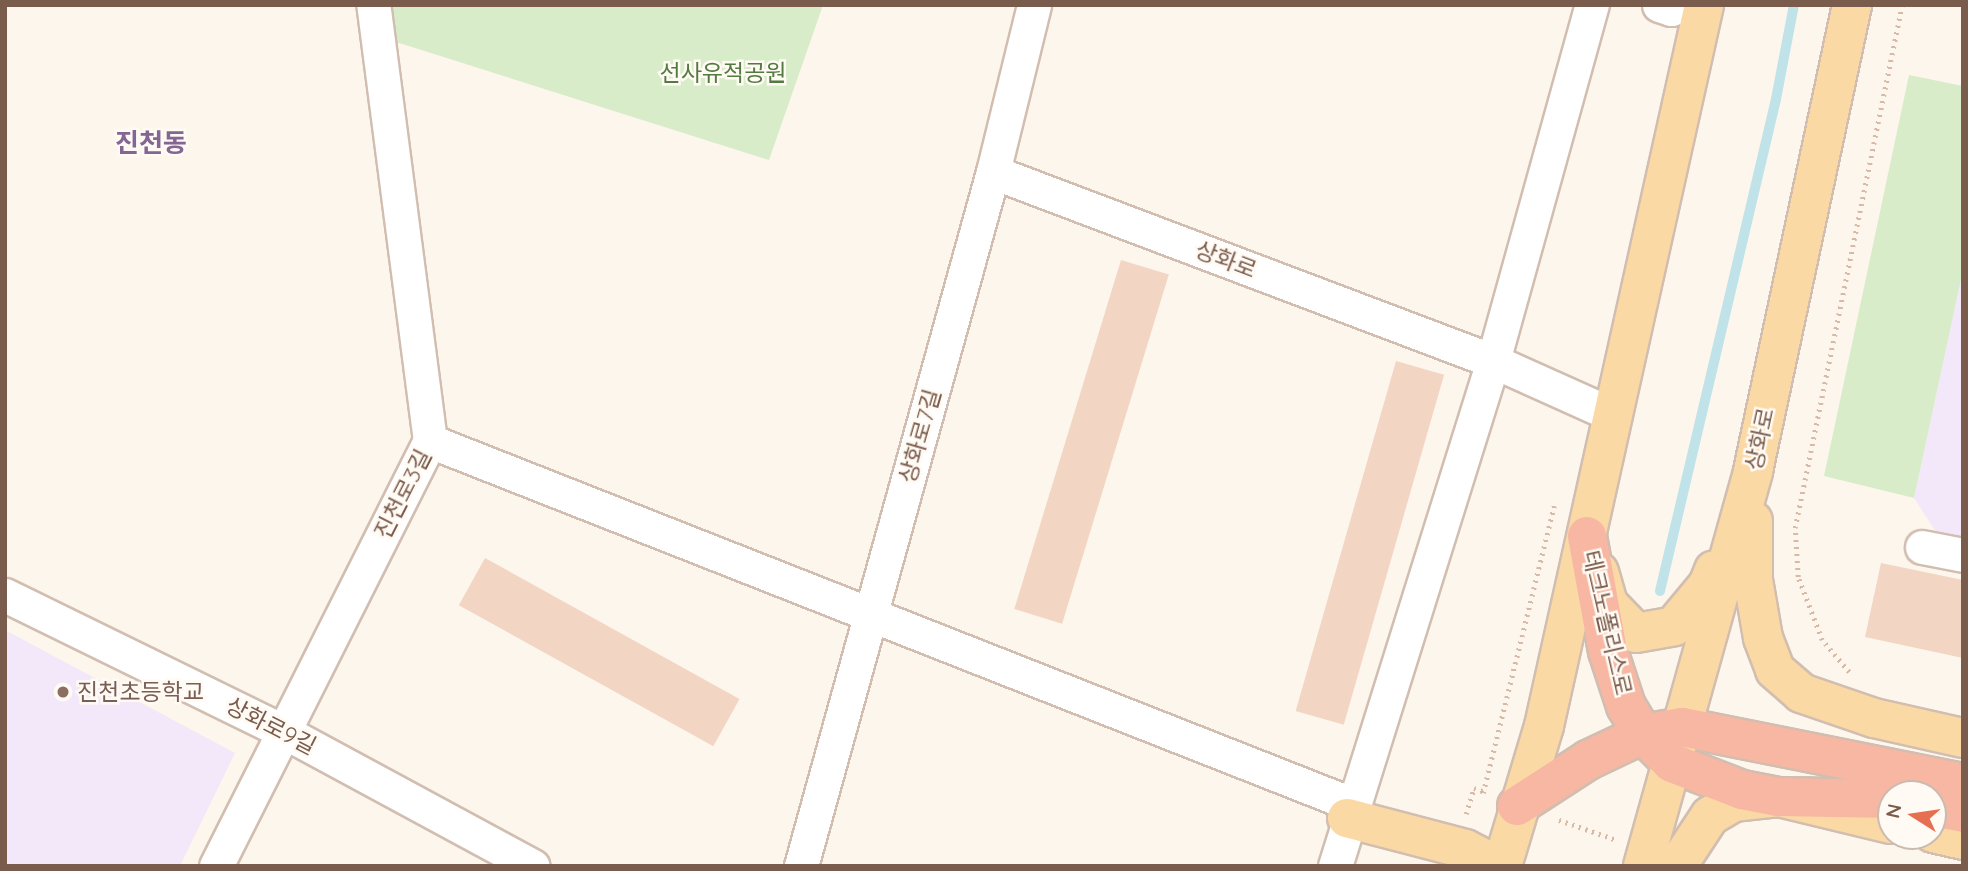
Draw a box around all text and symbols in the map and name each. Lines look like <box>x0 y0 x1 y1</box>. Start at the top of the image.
park label: 선사유적공원 <box>660 59 786 87</box>
district label: 진천동 <box>115 127 187 159</box>
street label: 상화로 <box>1191 236 1261 284</box>
street label: 상화로7길 <box>893 386 947 486</box>
street label: 상화로 <box>1740 405 1780 473</box>
street label: 진천로3길 <box>369 445 437 543</box>
street label: 테크노폴리스로 <box>1577 548 1637 698</box>
place label: 진천초등학교 <box>77 678 204 706</box>
marker: 진천초등학교 <box>55 684 71 700</box>
street label: 상화로9길 <box>221 692 321 760</box>
north arrow <box>1877 780 1947 850</box>
text: N <box>1880 802 1907 820</box>

